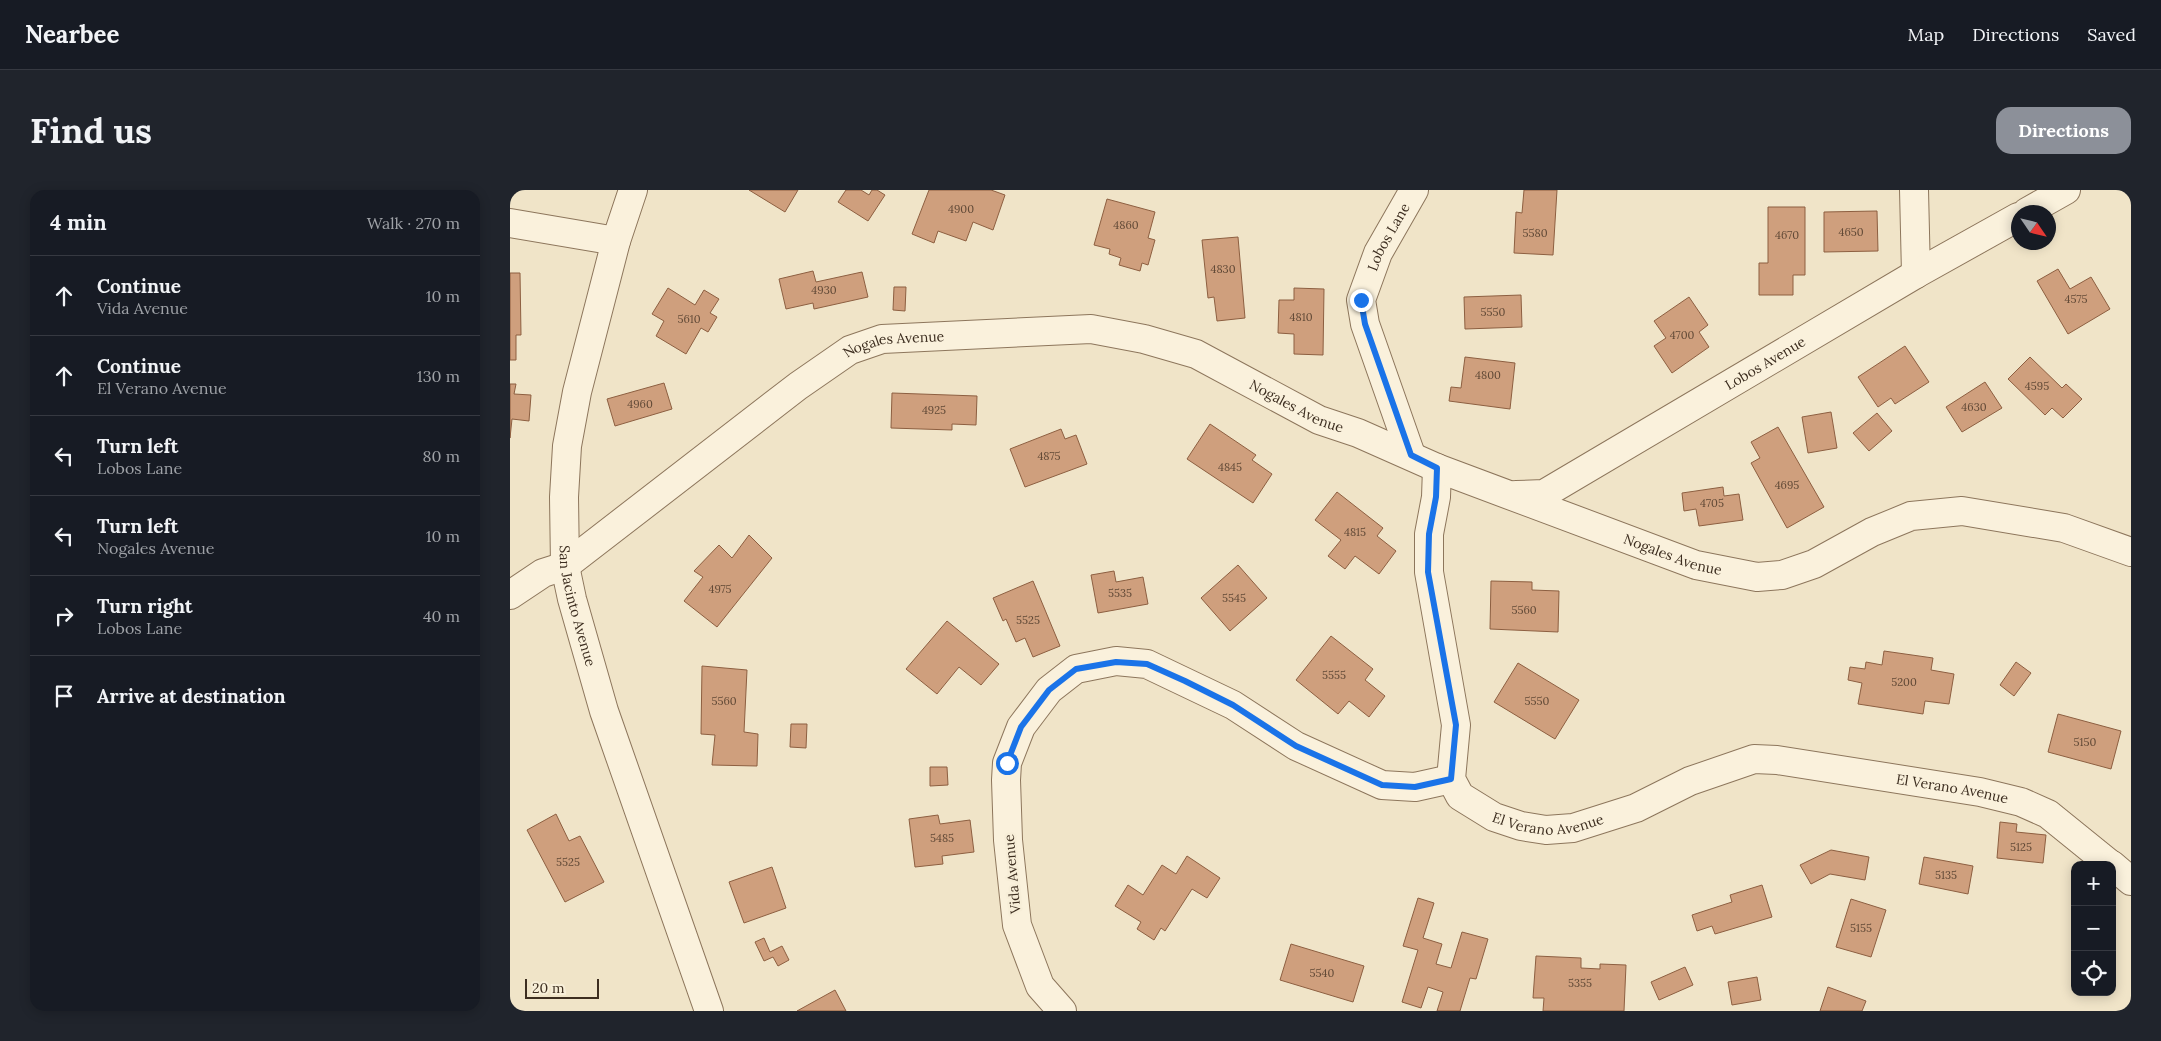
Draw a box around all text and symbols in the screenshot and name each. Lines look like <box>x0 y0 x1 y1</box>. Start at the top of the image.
text: Nearbee <box>25 19 119 50</box>
text: Map <box>1908 23 1944 46</box>
text: Directions <box>1972 23 2059 46</box>
text: Saved <box>2087 23 2136 46</box>
button: Directions <box>1996 107 2131 154</box>
text: Find us <box>30 108 152 153</box>
street label: Lobos Lane <box>1363 199 1414 273</box>
house number: 4900 <box>948 202 974 216</box>
north arrow <box>2011 205 2056 250</box>
text: 4 min <box>50 209 107 236</box>
text: Walk · 270 m <box>367 213 460 233</box>
house number: 4860 <box>1113 218 1139 232</box>
house number: 4650 <box>1838 225 1864 239</box>
house number: 5580 <box>1522 226 1548 240</box>
house number: 4670 <box>1775 228 1799 242</box>
house number: 4830 <box>1210 262 1236 276</box>
text: Continue <box>97 274 181 298</box>
icon: ahead <box>50 282 78 310</box>
house number: 4930 <box>811 283 837 297</box>
text: 10 m <box>426 286 460 306</box>
route end <box>1350 289 1373 312</box>
house number: 4575 <box>2064 292 2088 306</box>
text: Vida Avenue <box>97 298 188 318</box>
house number: 5550 <box>1481 305 1506 319</box>
house number: 4810 <box>1290 310 1313 324</box>
house number: 5610 <box>677 312 701 326</box>
street label: Nogales Avenue <box>839 327 945 361</box>
house number: 4700 <box>1670 328 1695 342</box>
street label: Lobos Avenue <box>1722 332 1809 394</box>
text: Continue <box>97 354 181 378</box>
icon: ahead <box>50 362 78 390</box>
text: 130 m <box>417 366 460 386</box>
house number: 4800 <box>1475 368 1501 382</box>
street label: Nogales Avenue <box>1246 375 1346 437</box>
text: El Verano Avenue <box>97 378 227 398</box>
house number: 4595 <box>2025 379 2049 393</box>
house number: 4960 <box>627 397 653 411</box>
house number: 4630 <box>1961 400 1987 414</box>
house number: 4925 <box>922 403 946 417</box>
text: Turn left <box>97 434 178 458</box>
icon: left <box>50 442 78 470</box>
text: 80 m <box>423 446 460 466</box>
house number: 4875 <box>1037 449 1061 463</box>
text: Lobos Lane <box>97 458 182 478</box>
house number: 4845 <box>1218 460 1242 474</box>
house number: 4695 <box>1775 478 1799 492</box>
house number: 4705 <box>1700 496 1724 510</box>
text: Turn left <box>97 514 178 538</box>
icon: left <box>50 522 78 550</box>
house number: 4815 <box>1344 525 1366 539</box>
text: 10 m <box>426 526 460 546</box>
street label: Nogales Avenue <box>1621 530 1724 579</box>
text: Nogales Avenue <box>97 538 214 558</box>
street label: San Jacinto Avenue <box>556 545 600 669</box>
house number: 4975 <box>708 582 732 596</box>
house number: 5535 <box>1108 586 1132 600</box>
house number: 5545 <box>1222 591 1246 605</box>
text: Turn right <box>97 594 193 618</box>
icon: right <box>50 602 78 630</box>
house number: 5560 <box>1511 603 1537 617</box>
text: 40 m <box>423 606 460 626</box>
house number: 5525 <box>1016 613 1040 627</box>
text: Lobos Lane <box>97 618 182 638</box>
house number: 5555 <box>1322 668 1346 682</box>
house number: 5200 <box>1891 675 1917 689</box>
icon: arrive <box>50 682 78 710</box>
text: Arrive at destination <box>97 684 286 708</box>
house number: 5560 <box>711 694 737 708</box>
house number: 5550 <box>1525 694 1550 708</box>
house number: 5150 <box>2074 735 2097 749</box>
route start <box>996 752 1019 775</box>
street label: El Verano Avenue <box>1895 770 2010 808</box>
street label: El Verano Avenue <box>1490 808 1606 839</box>
house number: 5485 <box>930 831 954 845</box>
street label: Vida Avenue <box>1000 833 1025 915</box>
house number: 5125 <box>2010 840 2032 854</box>
house number: 5525 <box>556 855 580 869</box>
map controls <box>2071 861 2116 996</box>
button: + <box>2071 861 2116 906</box>
house number: 5135 <box>1935 868 1957 882</box>
button: − <box>2071 906 2116 951</box>
house number: 5155 <box>1850 921 1872 935</box>
button: locate <box>2071 951 2116 996</box>
house number: 5540 <box>1310 966 1335 980</box>
scale bar <box>525 976 599 999</box>
house number: 5355 <box>1568 976 1592 990</box>
text: 20 m <box>532 979 564 997</box>

